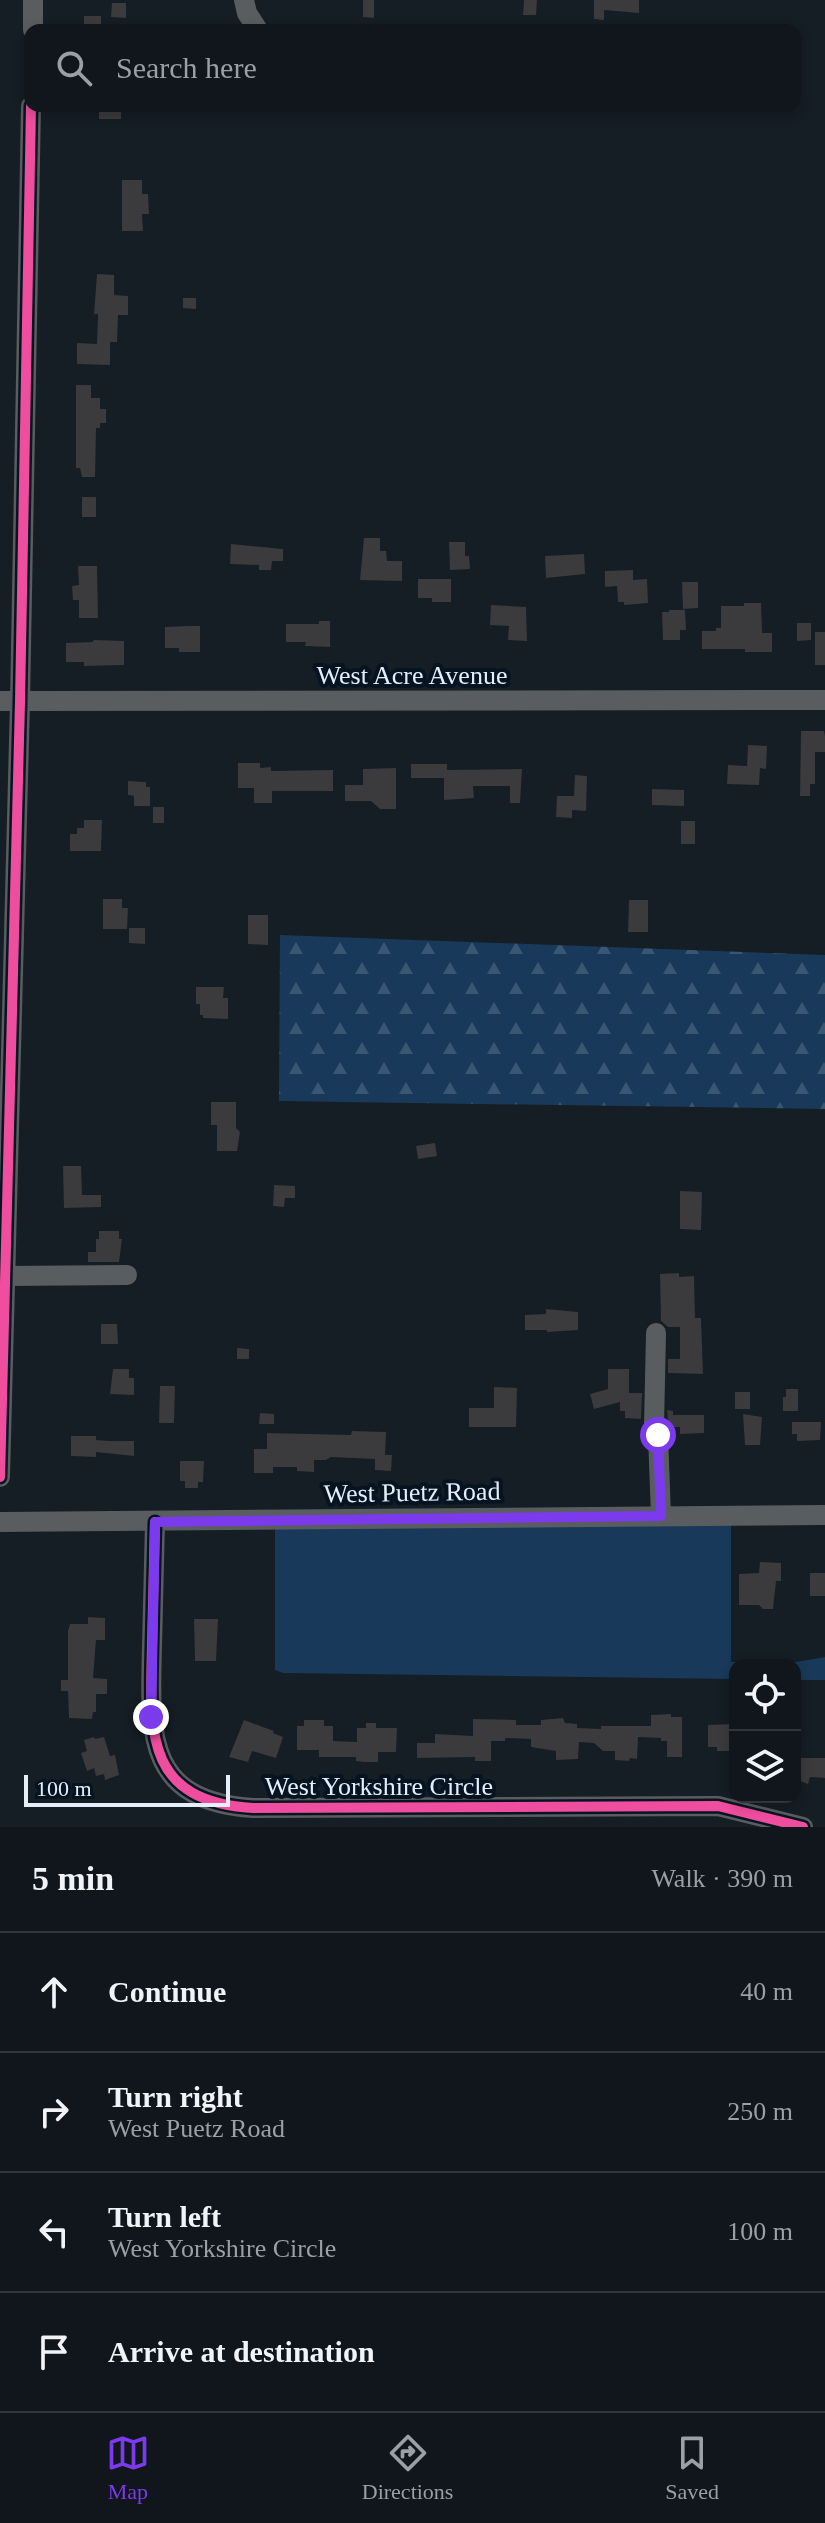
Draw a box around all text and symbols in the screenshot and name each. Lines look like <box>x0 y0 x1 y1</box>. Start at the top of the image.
search box <box>24 24 801 112</box>
icon: search <box>52 46 96 90</box>
text: Search here <box>116 51 257 84</box>
street label: West Acre Avenue <box>317 661 507 690</box>
route start <box>640 1417 676 1453</box>
street label: West Puetz Road <box>323 1476 501 1509</box>
map controls <box>729 1659 801 1803</box>
button: locate <box>729 1659 801 1731</box>
route end <box>133 1699 169 1735</box>
button: layers <box>729 1731 801 1803</box>
scale bar <box>24 1771 230 1807</box>
street label: West Yorkshire Circle <box>265 1772 493 1801</box>
text: 100 m <box>36 1776 92 1801</box>
text: 5 min <box>32 1860 114 1897</box>
text: Walk · 390 m <box>651 1864 793 1893</box>
icon: ahead <box>32 1970 76 2014</box>
text: Continue <box>108 1975 226 2008</box>
text: 40 m <box>740 1977 793 2006</box>
text: Turn right <box>108 2080 243 2113</box>
icon: right <box>32 2090 76 2134</box>
text: 250 m <box>727 2097 793 2126</box>
text: West Puetz Road <box>108 2114 285 2143</box>
text: Turn left <box>108 2200 221 2233</box>
icon: left <box>32 2210 76 2254</box>
text: 100 m <box>727 2217 793 2246</box>
text: West Yorkshire Circle <box>108 2234 336 2263</box>
icon: arrive <box>32 2330 76 2374</box>
text: Arrive at destination <box>108 2335 375 2368</box>
tab: Map <box>106 2431 150 2505</box>
tab: Directions <box>362 2431 453 2505</box>
tab: Saved <box>665 2431 719 2505</box>

